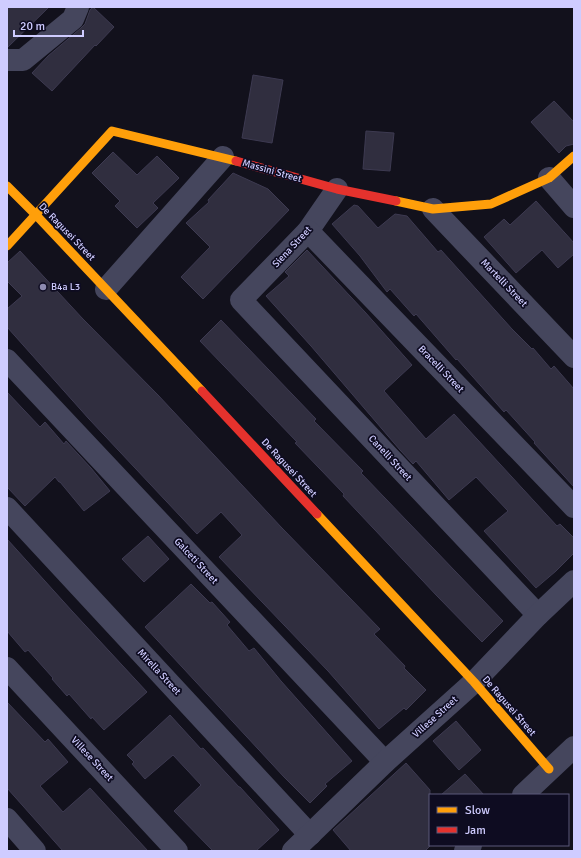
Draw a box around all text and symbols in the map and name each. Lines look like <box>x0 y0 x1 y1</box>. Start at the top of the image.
scale bar <box>14 12 83 38</box>
text: 20 m <box>20 19 45 34</box>
street label: Massini Street <box>241 157 303 185</box>
street label: De Ragusei Street <box>36 201 98 264</box>
street label: Siena Street <box>270 224 314 270</box>
street label: Martelli Street <box>478 256 530 310</box>
place label: B4a L3 <box>51 281 80 293</box>
marker: B4a L3 <box>38 282 48 292</box>
street label: Bracelli Street <box>416 343 467 395</box>
street label: Canelli Street <box>366 433 415 484</box>
street label: De Ragusei Street <box>259 436 320 500</box>
street label: Galceti Street <box>172 535 221 587</box>
street label: Mirella Street <box>135 647 184 698</box>
street label: De Ragusei Street <box>480 673 539 739</box>
street label: Villese Street <box>410 693 460 740</box>
street label: Villese Street <box>68 734 116 784</box>
legend <box>429 794 569 846</box>
text: Slow <box>465 803 490 818</box>
text: Jam <box>465 823 486 838</box>

